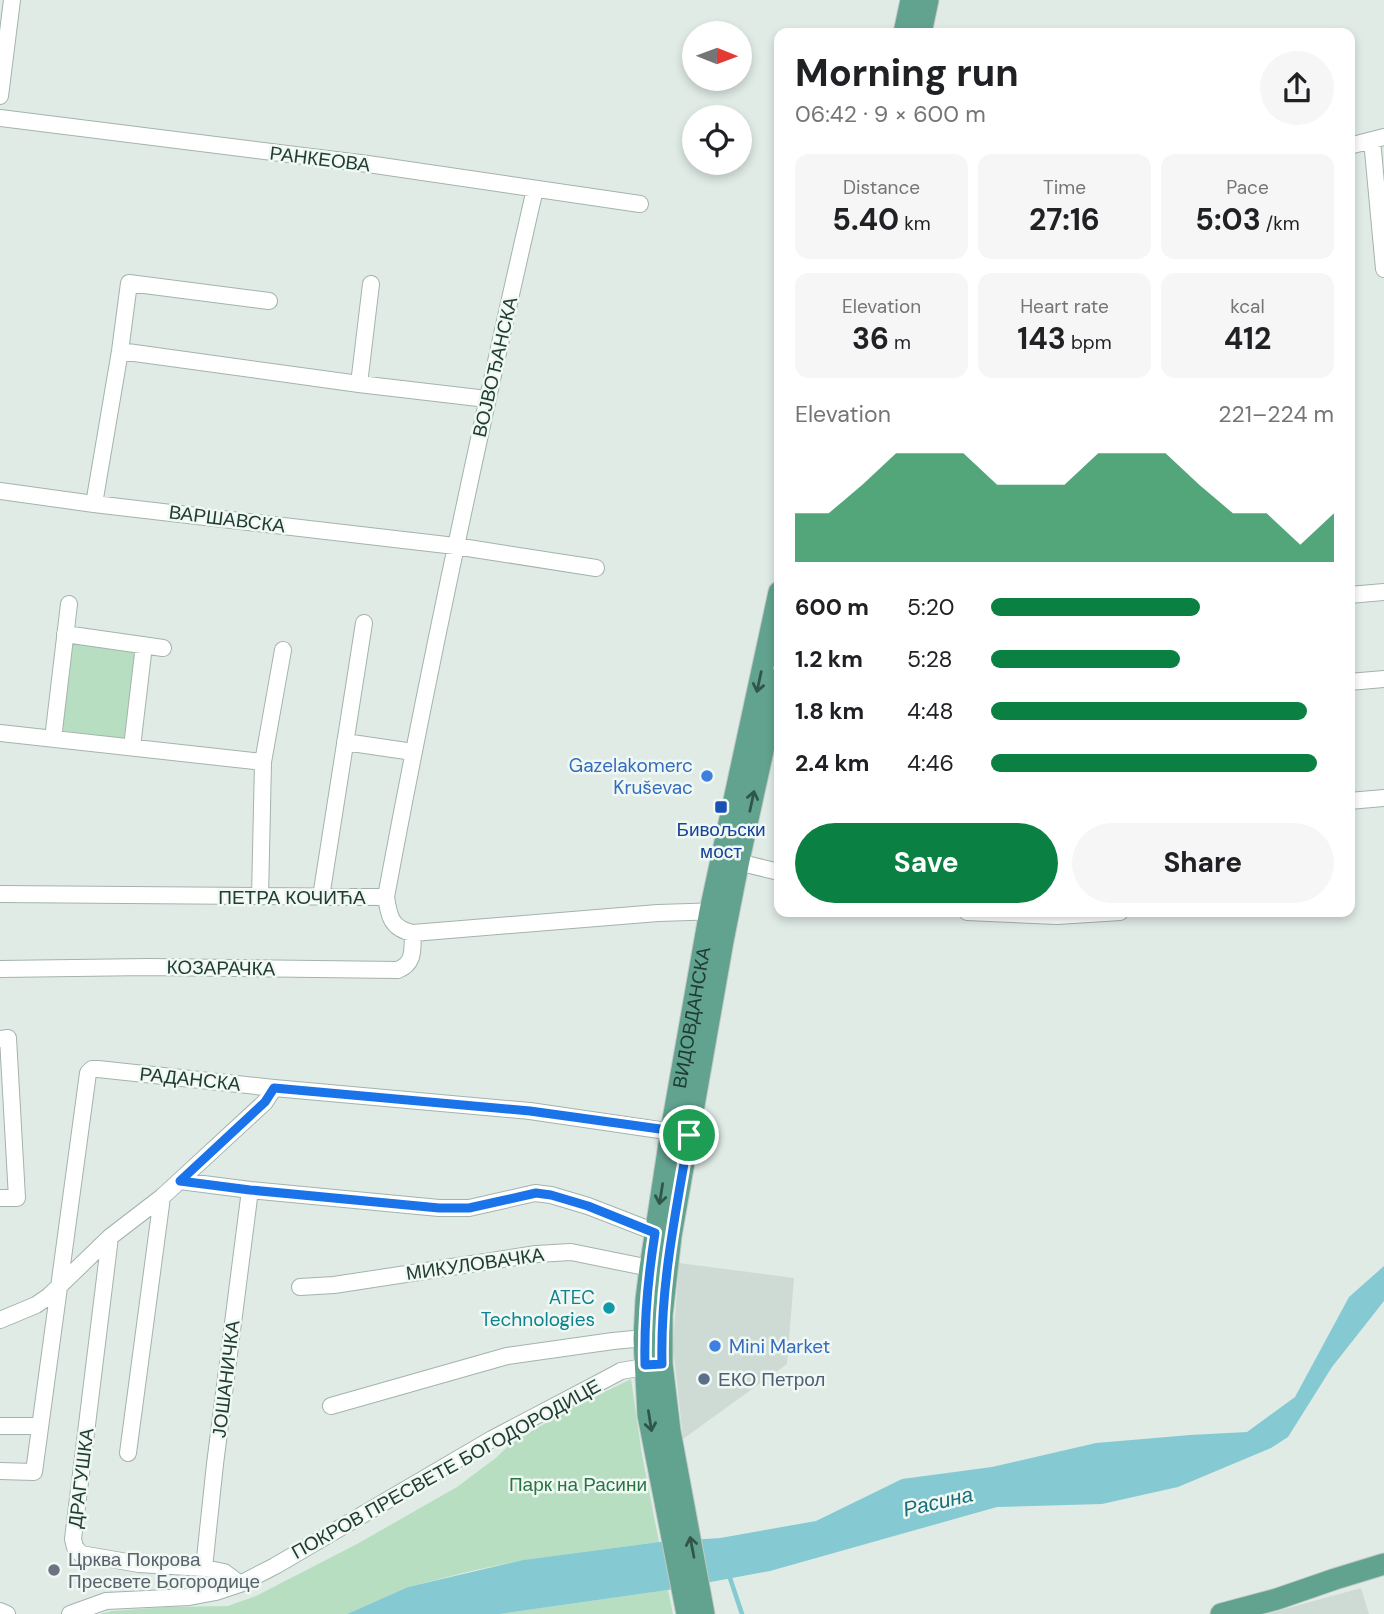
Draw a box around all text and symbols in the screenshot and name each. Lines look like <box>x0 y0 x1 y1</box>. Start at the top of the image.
north arrow <box>682 21 752 91</box>
map controls <box>682 21 752 175</box>
text: Morning run <box>795 48 1019 98</box>
button: share <box>1260 51 1334 125</box>
text: 06:42 · 9 × 600 m <box>795 99 986 129</box>
button: locate <box>682 105 752 175</box>
street label: РАНКЕОВА <box>268 140 372 178</box>
text: Distance <box>843 175 920 200</box>
text: Time <box>1043 175 1086 200</box>
text: Pace <box>1226 175 1269 200</box>
text: 5.40 <box>832 200 899 239</box>
text: 27:16 <box>1029 200 1100 239</box>
text: 5:03 <box>1195 200 1261 239</box>
text: km <box>899 211 931 236</box>
text: /km <box>1261 211 1300 236</box>
street label: ВОЈВОЂАНСКА <box>467 294 523 440</box>
text: Elevation <box>842 294 921 319</box>
text: Heart rate <box>1020 294 1109 319</box>
text: kcal <box>1230 294 1265 319</box>
text: 36 <box>852 319 889 358</box>
text: 143 <box>1017 319 1066 358</box>
text: 412 <box>1224 319 1271 358</box>
text: m <box>889 330 911 355</box>
text: bpm <box>1066 330 1112 355</box>
text: Elevation <box>795 399 891 429</box>
text: 221–224 m <box>1218 399 1334 429</box>
street label: ВАРШАВСКА <box>167 499 287 539</box>
text: 600 m <box>795 592 869 622</box>
text: 5:20 <box>907 592 954 622</box>
text: 1.2 km <box>795 644 863 674</box>
text: 5:28 <box>907 644 953 674</box>
one-way arrow <box>752 670 766 693</box>
text: 1.8 km <box>795 696 864 726</box>
text: 4:48 <box>907 696 954 726</box>
text: 2.4 km <box>795 748 869 778</box>
text: 4:46 <box>907 748 954 778</box>
place label: Gazelakomerc Kruševac <box>569 753 693 800</box>
marker: Gazelakomerc Kruševac <box>699 768 715 784</box>
one-way arrow <box>745 790 759 813</box>
marker: Бивољски мост <box>713 799 729 815</box>
place label: Бивољски мост <box>676 817 766 864</box>
button: Save <box>795 823 1058 903</box>
button: Share <box>1072 823 1334 903</box>
street label: ПЕТРА КОЧИЋА <box>218 885 366 910</box>
street label: ВИДОВДАНСКА <box>666 945 716 1090</box>
street label: КОЗАРАЧКА <box>166 955 276 981</box>
street label: РАДАНСКА <box>138 1061 242 1097</box>
pin <box>659 1105 719 1165</box>
icon: arrive <box>670 1116 708 1154</box>
one-way arrow <box>654 1183 667 1205</box>
street label: МИКУЛОВАЧКА <box>404 1242 546 1286</box>
place label: ATEC Technologies <box>481 1285 595 1332</box>
marker: ATEC Technologies <box>601 1300 617 1316</box>
street label: ЈОШАНИЧКА <box>206 1319 246 1439</box>
place label: Mini Market <box>729 1334 830 1359</box>
marker: Mini Market <box>707 1338 723 1354</box>
place label: ЕКО Петрол <box>718 1367 825 1392</box>
marker: ЕКО Петрол <box>696 1371 712 1387</box>
street label: ПОКРОВ ПРЕСВЕТЕ БОГОДОРОДИЦЕ <box>287 1373 605 1565</box>
one-way arrow <box>644 1409 657 1431</box>
street label: ДРАГУШКА <box>62 1426 100 1529</box>
park label: Парк на Расини <box>509 1472 647 1497</box>
water label: Расина <box>900 1480 976 1524</box>
one-way arrow <box>684 1536 698 1559</box>
place label: Црква Покрова Пресвете Богородице <box>68 1547 260 1594</box>
marker: Црква Покрова Пресвете Богородице <box>46 1562 62 1578</box>

